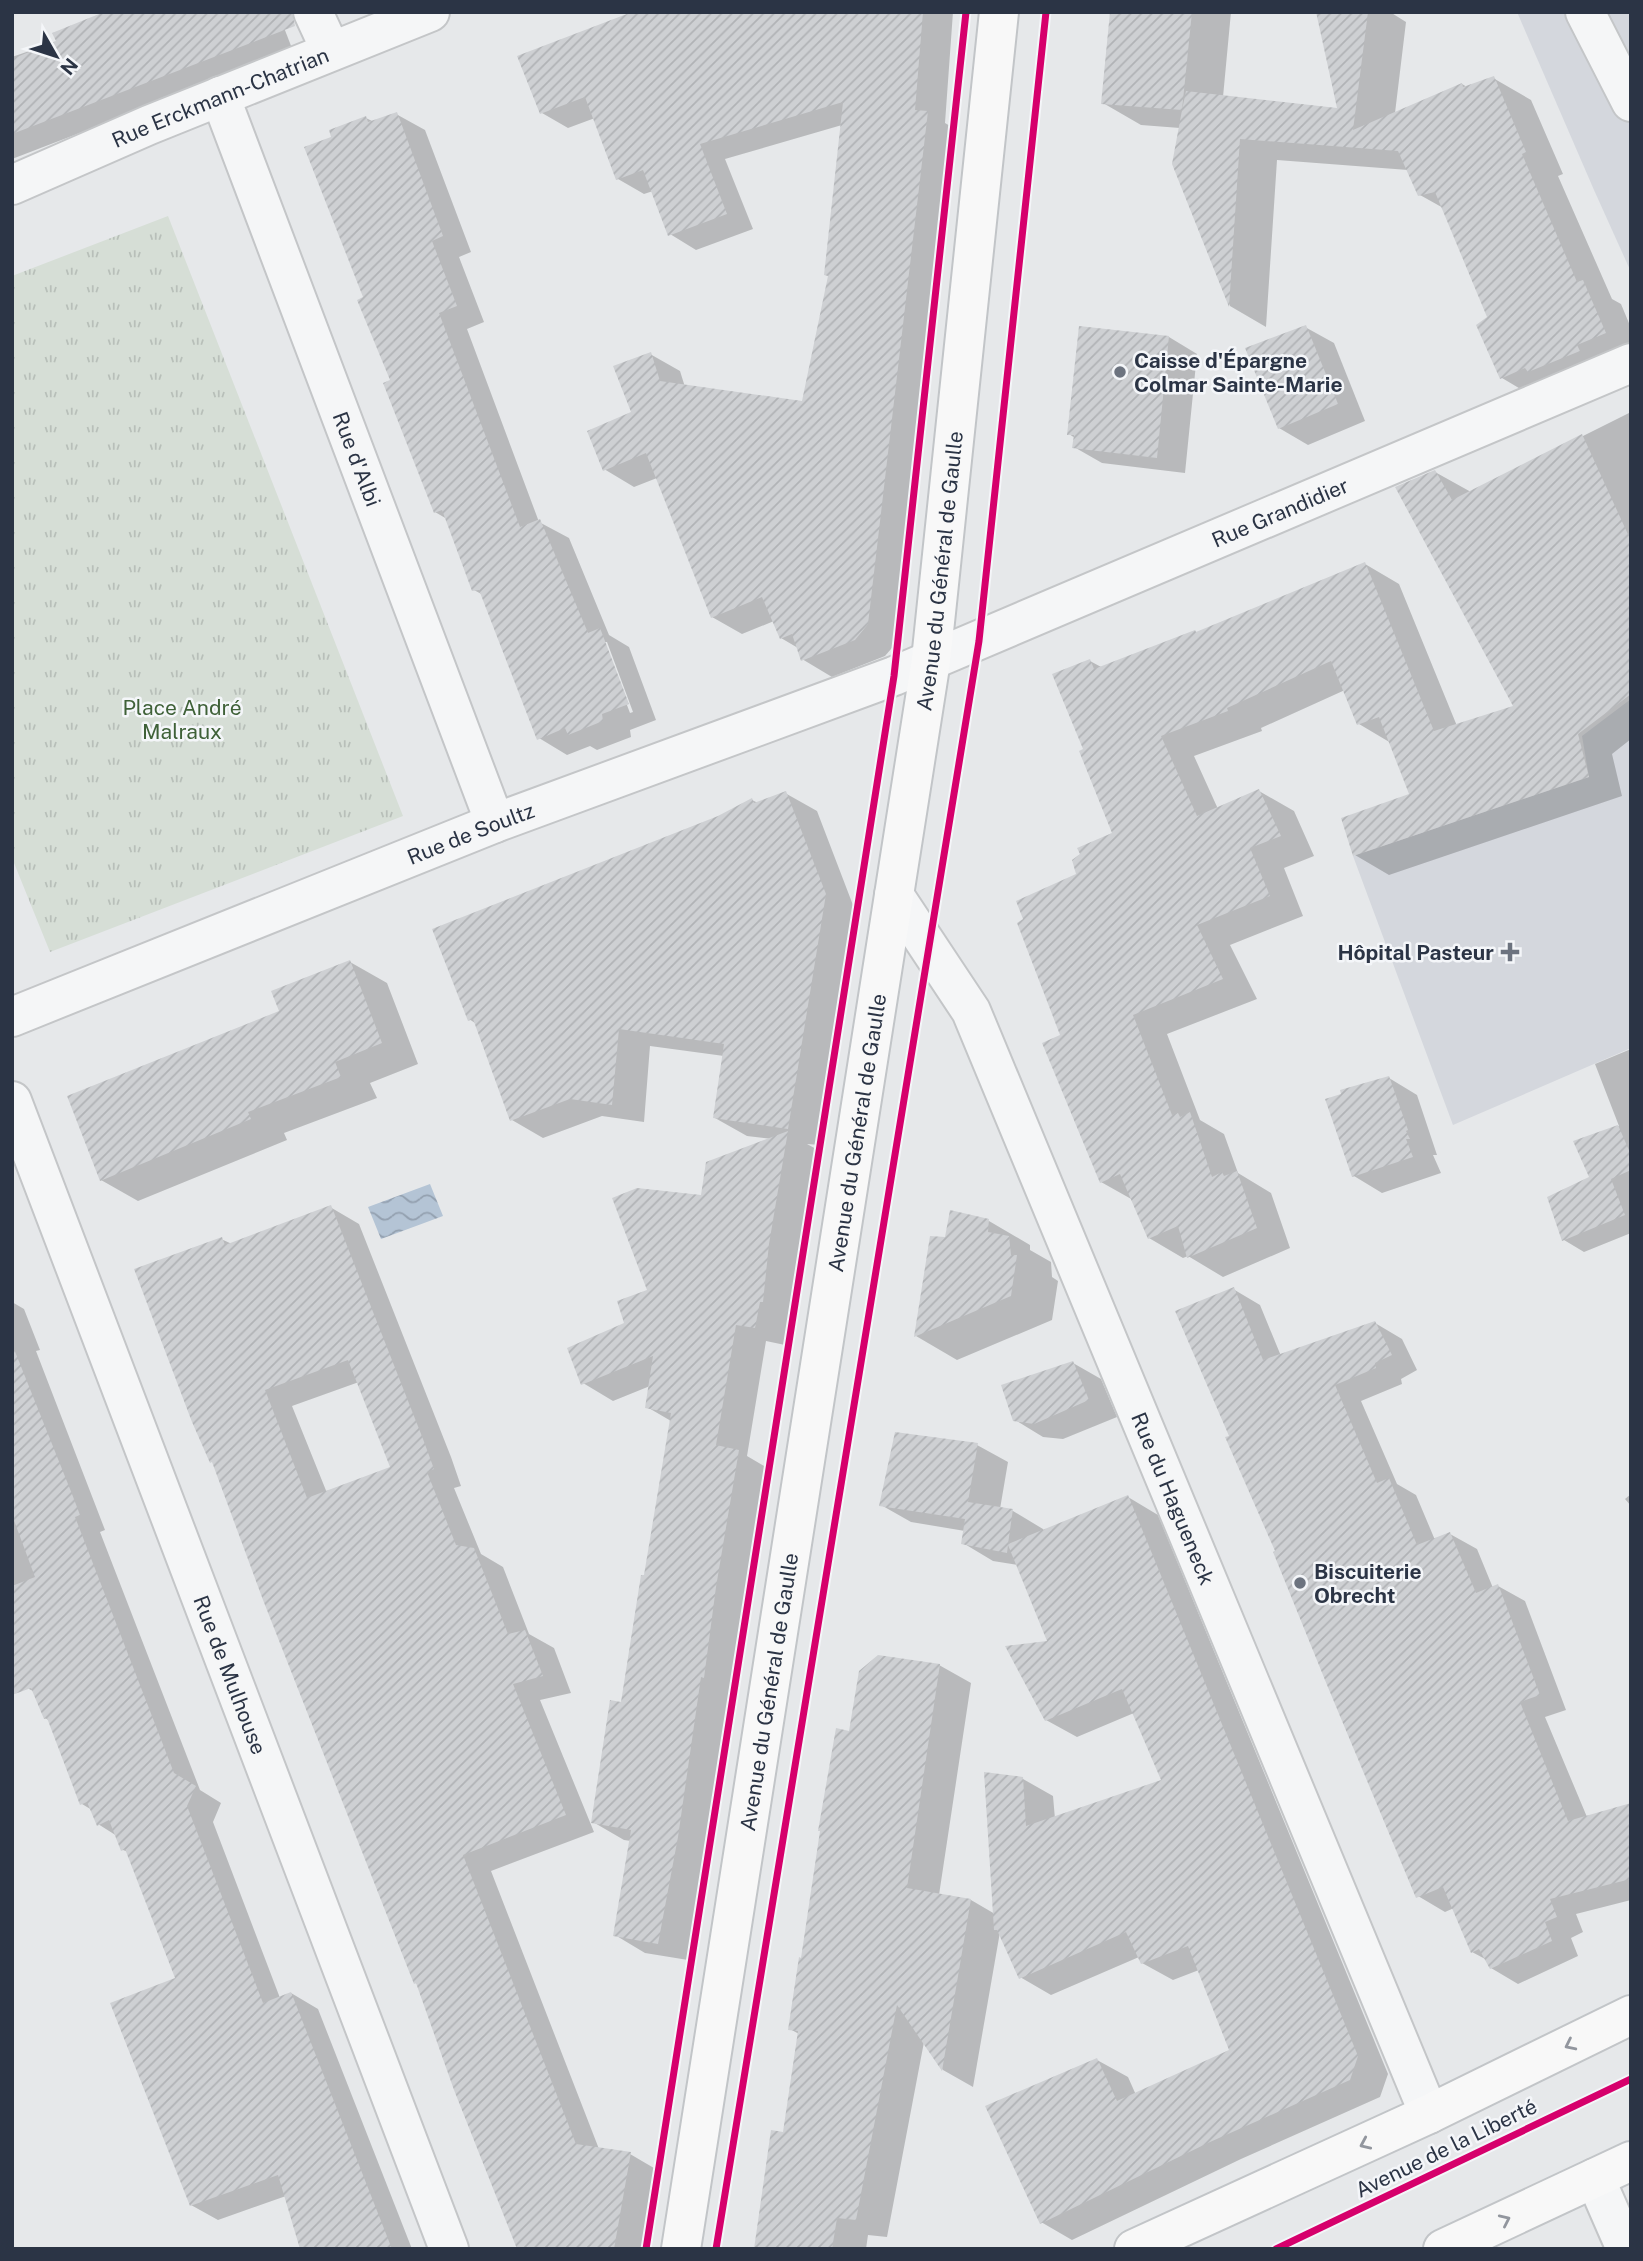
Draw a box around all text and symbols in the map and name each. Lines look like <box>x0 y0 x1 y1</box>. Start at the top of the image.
north arrow <box>21 21 91 91</box>
street label: Rue Erckmann-Chatrian <box>108 42 332 152</box>
text: N <box>56 54 82 79</box>
place label: Caisse d'Épargne Colmar Sainte-Marie <box>1134 348 1343 397</box>
marker: Caisse d'Épargne Colmar Sainte-Marie <box>1112 364 1128 380</box>
street label: Rue d'Albi <box>328 408 387 510</box>
street label: Avenue du Général de Gaulle <box>911 430 967 713</box>
street label: Rue Grandidier <box>1208 472 1352 552</box>
park label: Place André Malraux <box>122 695 242 744</box>
street label: Rue de Soultz <box>403 797 537 870</box>
place label: Hôpital Pasteur <box>1338 940 1494 965</box>
marker: Hôpital Pasteur <box>1500 942 1520 962</box>
street label: Avenue du Général de Gaulle <box>822 992 891 1274</box>
street label: Rue du Hagueneck <box>1127 1409 1220 1589</box>
street label: Avenue du Général de Gaulle <box>734 1551 803 1833</box>
place label: Biscuiterie Obrecht <box>1314 1559 1422 1608</box>
marker: Biscuiterie Obrecht <box>1292 1575 1308 1591</box>
street label: Rue de Mulhouse <box>189 1592 272 1758</box>
one-way arrow <box>1565 2037 1577 2051</box>
street label: Avenue de la Liberté <box>1351 2093 1541 2203</box>
one-way arrow <box>1359 2136 1372 2150</box>
one-way arrow <box>1498 2214 1510 2228</box>

